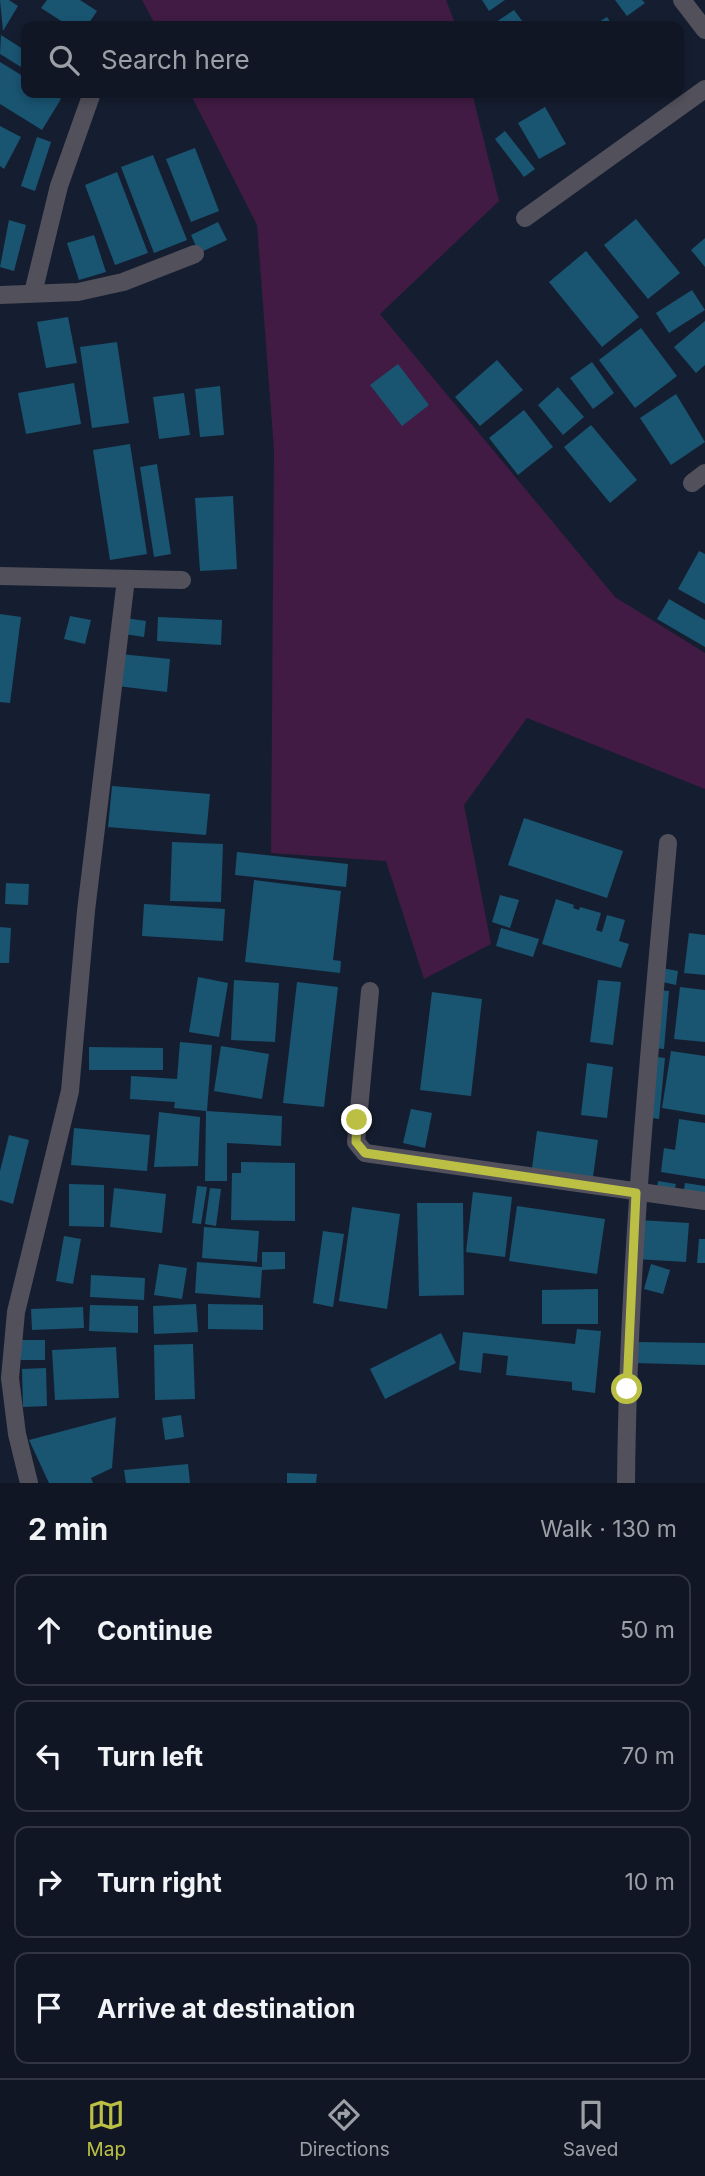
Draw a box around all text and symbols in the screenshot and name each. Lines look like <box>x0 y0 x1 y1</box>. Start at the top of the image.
search box <box>21 21 684 98</box>
icon: search <box>45 41 83 79</box>
text: Search here <box>101 44 250 75</box>
route end <box>341 1104 372 1135</box>
route start <box>611 1373 642 1404</box>
text: 2 min <box>28 1511 108 1547</box>
text: Walk · 130 m <box>540 1515 677 1543</box>
icon: ahead <box>30 1611 68 1649</box>
text: Continue <box>97 1615 213 1646</box>
text: 50 m <box>620 1616 675 1644</box>
icon: left <box>30 1737 68 1775</box>
text: Turn left <box>97 1741 203 1772</box>
text: 70 m <box>621 1742 675 1770</box>
icon: right <box>30 1863 68 1901</box>
text: Turn right <box>97 1867 222 1898</box>
text: 10 m <box>625 1868 675 1896</box>
icon: arrive <box>30 1989 68 2027</box>
text: Arrive at destination <box>97 1993 356 2024</box>
tab: Map <box>87 2096 126 2161</box>
tab: Directions <box>299 2096 390 2161</box>
tab: Saved <box>563 2096 618 2161</box>

